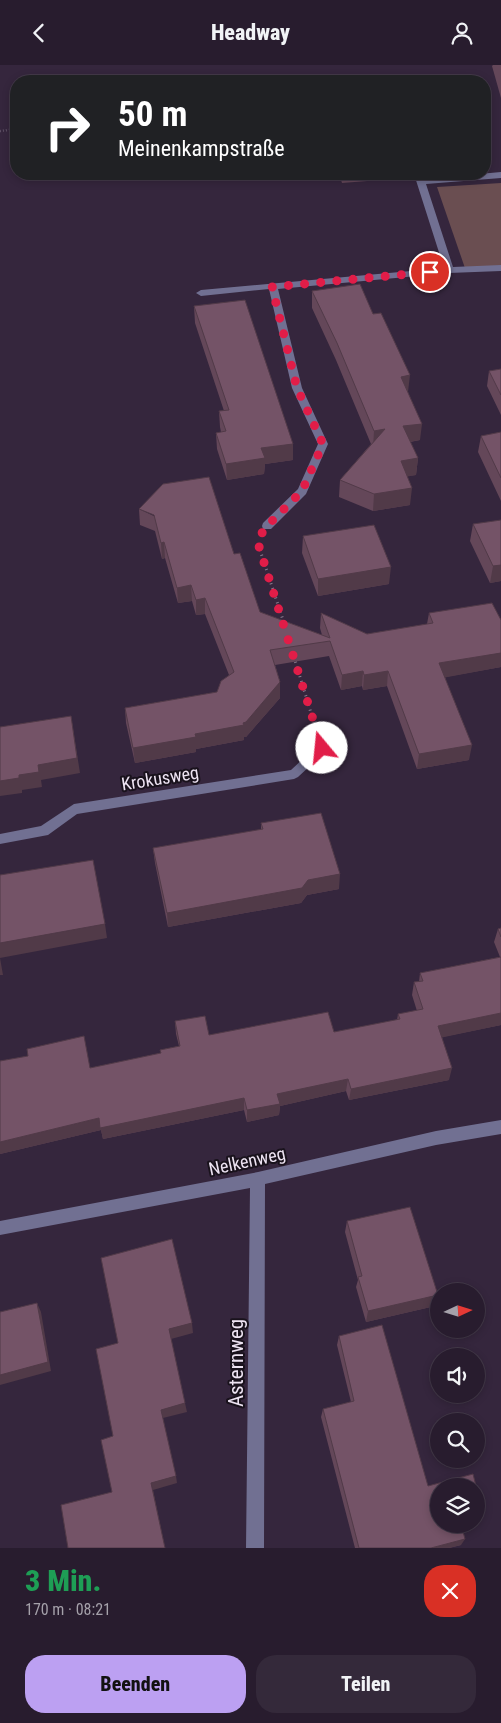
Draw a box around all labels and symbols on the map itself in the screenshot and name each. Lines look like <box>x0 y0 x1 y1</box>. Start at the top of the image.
pin <box>409 251 451 293</box>
position arrow <box>295 721 347 773</box>
street label: Krokusweg <box>120 762 200 794</box>
street label: Nelkenweg <box>207 1143 287 1179</box>
north arrow <box>430 1283 485 1337</box>
street label: Asternweg <box>224 1319 248 1407</box>

